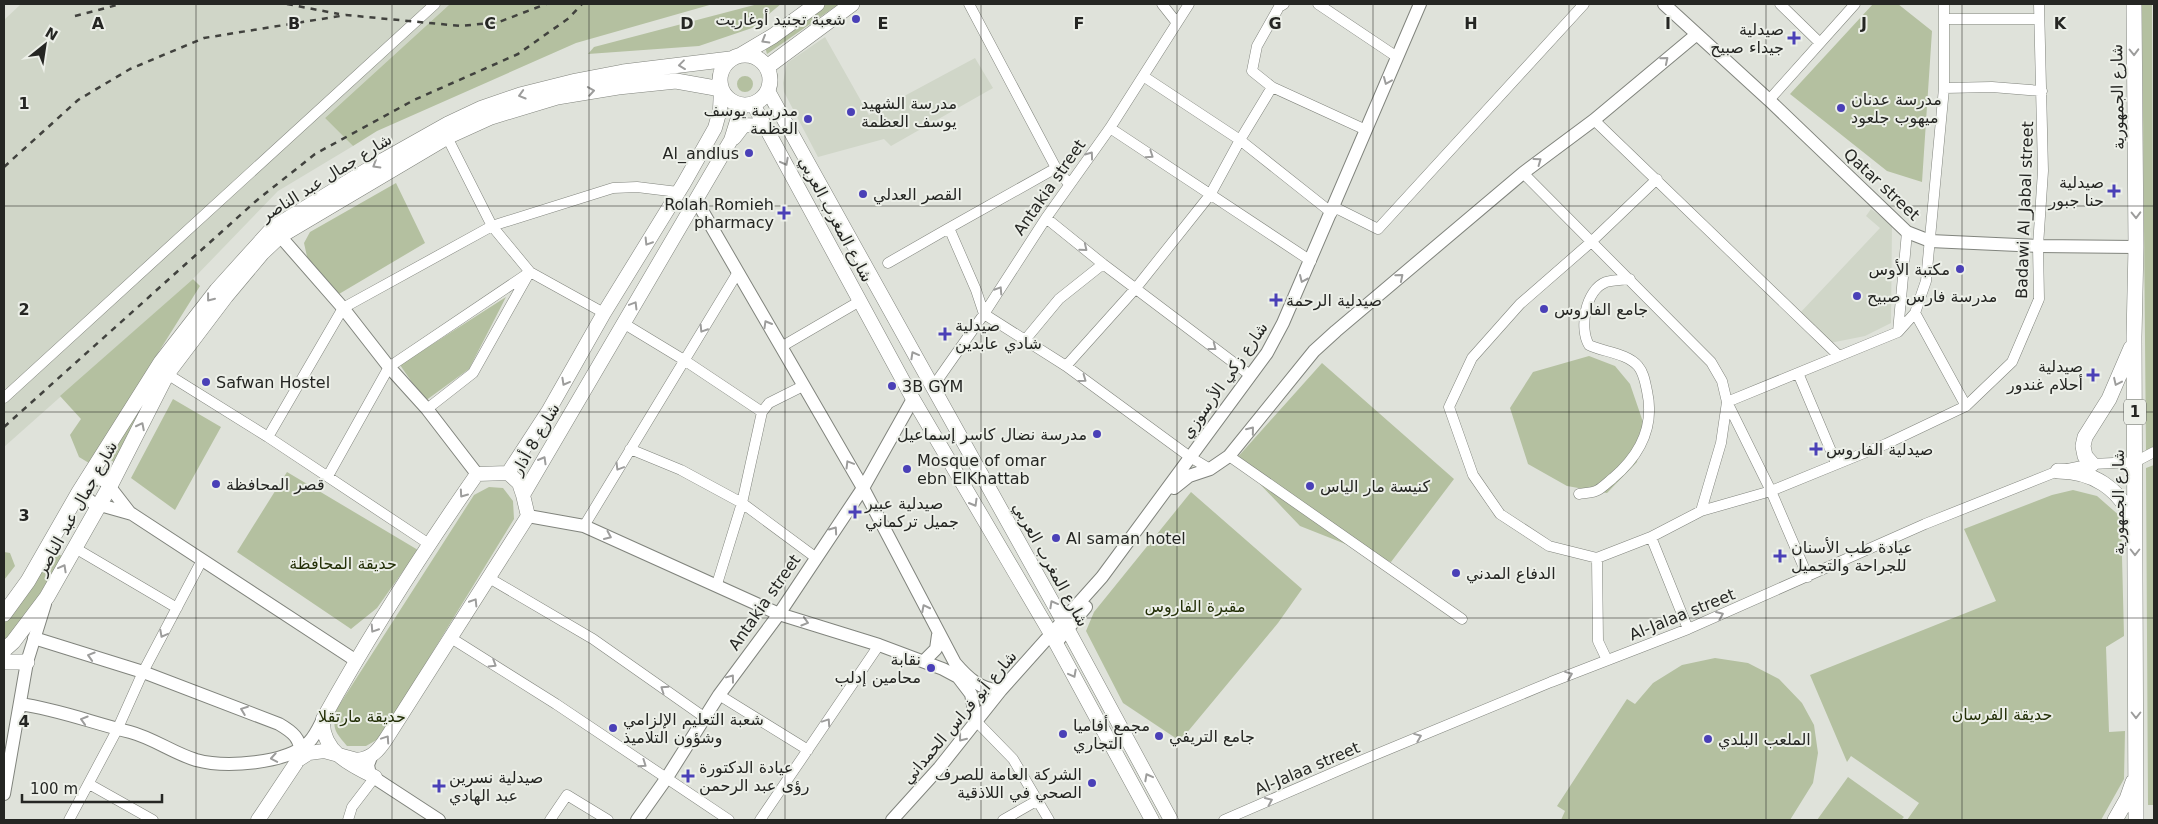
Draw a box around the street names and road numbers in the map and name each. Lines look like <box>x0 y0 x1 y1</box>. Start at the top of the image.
street label: شارع الجمهورية <box>2107 44 2129 150</box>
street label: Badawi Al_Jabal street <box>2012 121 2038 299</box>
street label: شارع جمال عبد الناصر <box>256 129 396 227</box>
street label: Antakia street <box>1009 136 1089 239</box>
street label: Qatar street <box>1840 144 1924 224</box>
street label: شارع المغرب العربي <box>794 153 877 286</box>
street label: شارع زكي الأرسوزي <box>1176 318 1272 443</box>
street label: شارع 8 أذار <box>506 400 564 480</box>
road number: 1 <box>2124 400 2146 424</box>
street label: شارع جمال عبد الناصر <box>31 438 122 580</box>
street label: شارع الجمهورية <box>2109 449 2129 555</box>
street label: شارع المغرب العربي <box>1008 499 1093 630</box>
street label: Antakia street <box>724 551 804 654</box>
street label: Al-Jalaa street <box>1626 585 1738 644</box>
street label: شارع أبو فراس الحمداني <box>897 646 1021 788</box>
street label: Al-Jalaa street <box>1252 738 1363 799</box>

